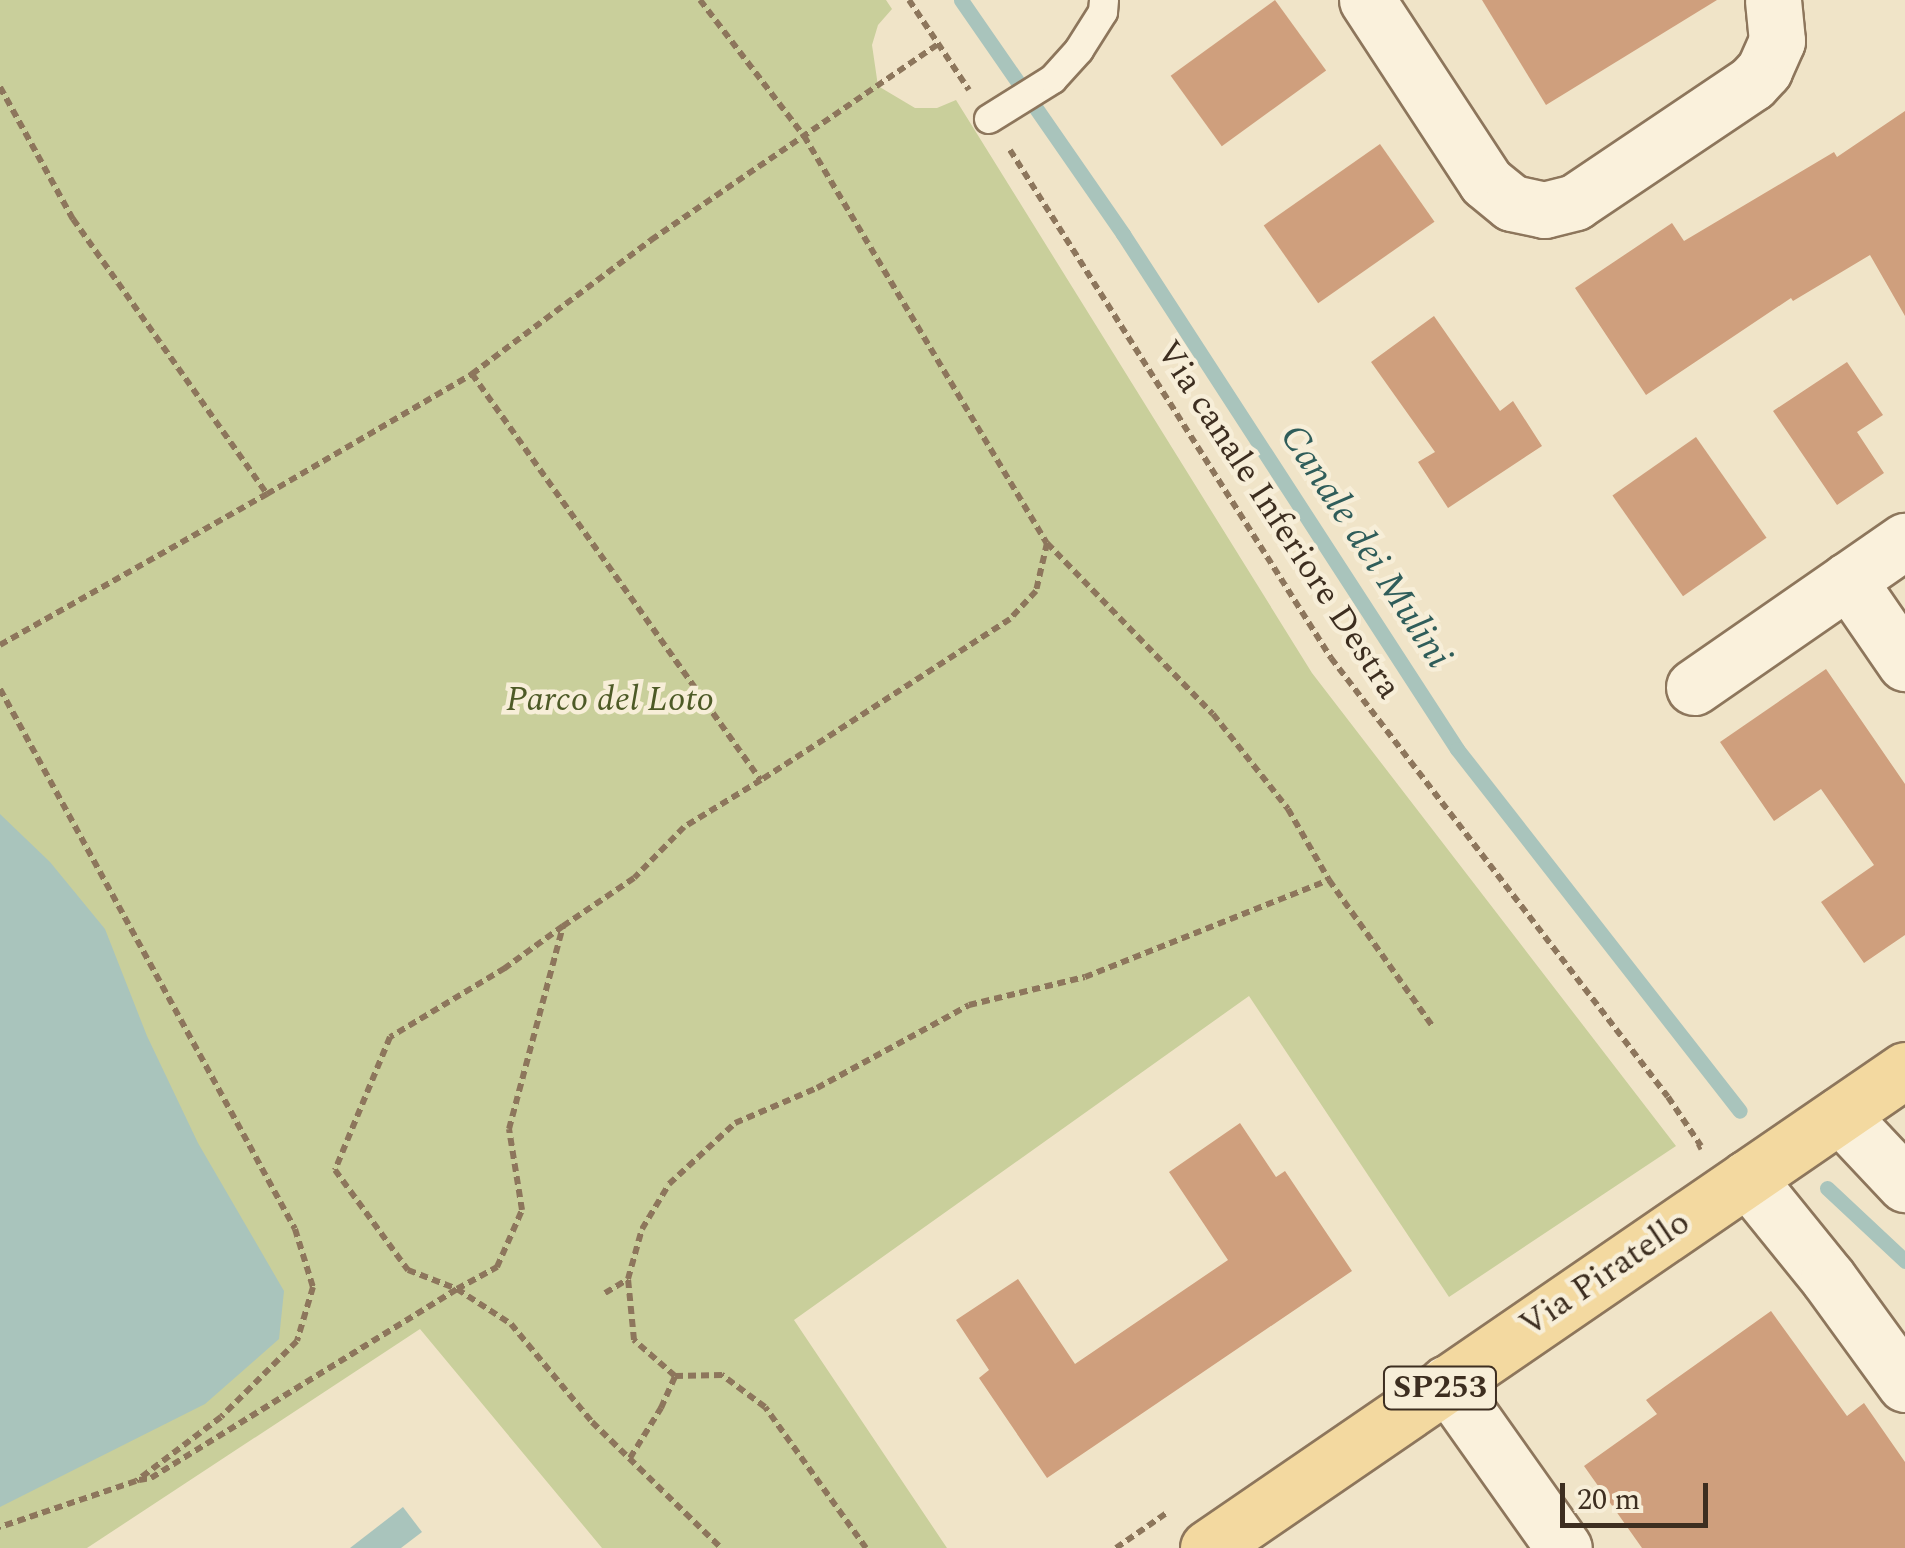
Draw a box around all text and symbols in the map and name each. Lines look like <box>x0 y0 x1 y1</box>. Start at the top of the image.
street label: Via canale Inferiore Destra <box>1146 333 1410 707</box>
water label: Canale dei Mulini <box>1269 416 1461 678</box>
park label: Parco del Loto <box>506 679 714 721</box>
street label: Via Piratello <box>1512 1202 1698 1346</box>
road number: SP253 <box>1382 1361 1498 1415</box>
scale bar <box>1565 1463 1712 1525</box>
text: 20 m <box>1577 1477 1640 1523</box>

